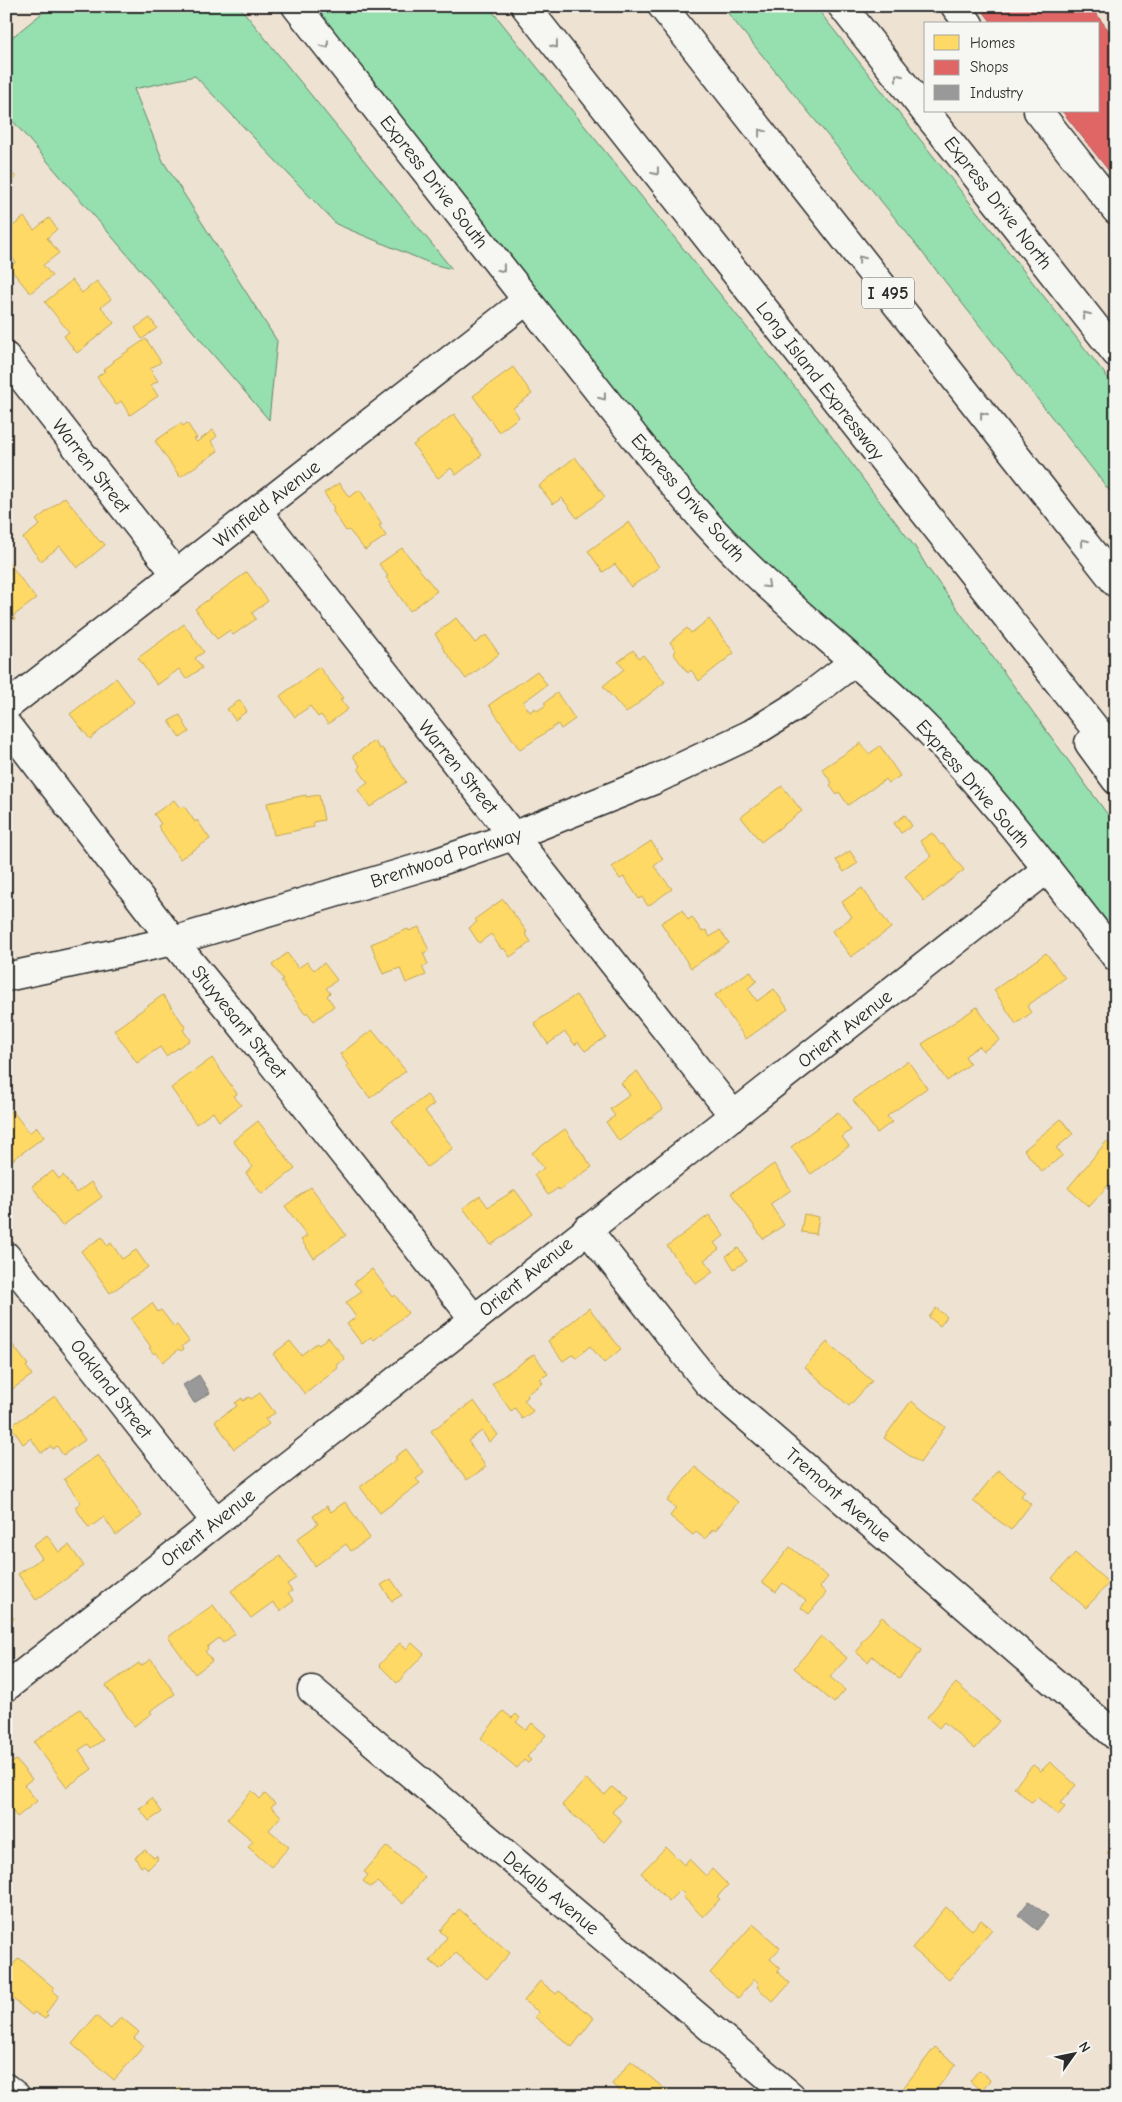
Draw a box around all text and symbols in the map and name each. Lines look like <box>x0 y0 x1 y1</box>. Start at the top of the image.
legend <box>924 22 1100 112</box>
text: Homes <box>970 34 1015 52</box>
one-way arrow <box>321 39 330 48</box>
one-way arrow <box>550 39 559 48</box>
text: Shops <box>970 58 1008 76</box>
one-way arrow <box>895 74 904 83</box>
text: Industry <box>970 84 1023 102</box>
street label: Express Drive South <box>375 111 493 253</box>
one-way arrow <box>757 128 766 137</box>
street label: Express Drive North <box>939 132 1057 274</box>
one-way arrow <box>650 166 658 175</box>
one-way arrow <box>858 255 867 265</box>
one-way arrow <box>497 263 505 272</box>
road number: I 495 <box>862 278 914 308</box>
street label: Long Island Expressway <box>751 297 889 465</box>
one-way arrow <box>1083 312 1091 321</box>
one-way arrow <box>597 391 606 400</box>
one-way arrow <box>980 411 989 420</box>
street label: Warren Street <box>47 414 135 518</box>
street label: Express Drive South <box>626 429 750 567</box>
street label: Winfield Avenue <box>209 456 325 552</box>
one-way arrow <box>1081 539 1089 548</box>
one-way arrow <box>761 579 770 588</box>
street label: Express Drive South <box>911 715 1035 853</box>
street label: Warren Street <box>414 716 503 819</box>
street label: Brentwood Parkway <box>368 823 525 893</box>
street label: Stuyvesant Street <box>187 961 292 1083</box>
street label: Orient Avenue <box>793 985 897 1073</box>
street label: Orient Avenue <box>475 1233 577 1321</box>
street label: Oakland Street <box>65 1335 157 1443</box>
street label: Tremont Avenue <box>781 1443 895 1547</box>
street label: Orient Avenue <box>156 1484 260 1572</box>
street label: Dekalb Avenue <box>498 1846 604 1940</box>
north arrow <box>1050 2030 1100 2080</box>
text: N <box>1075 2039 1094 2056</box>

